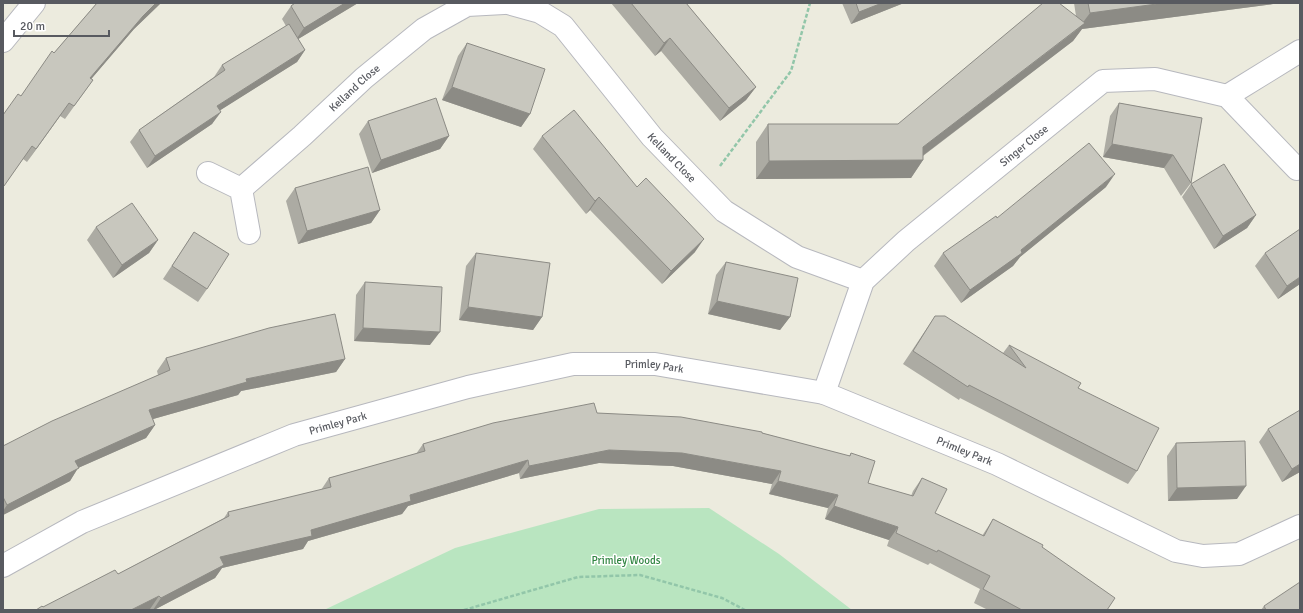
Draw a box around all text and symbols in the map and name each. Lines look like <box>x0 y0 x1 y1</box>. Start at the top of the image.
scale bar <box>14 12 109 38</box>
text: 20 m <box>20 19 45 34</box>
street label: Kelland Close <box>326 61 382 114</box>
street label: Singer Close <box>997 122 1051 169</box>
street label: Kelland Close <box>645 130 699 185</box>
street label: Primley Park <box>625 358 685 375</box>
street label: Primley Park <box>307 409 369 437</box>
street label: Primley Park <box>935 433 995 468</box>
park label: Primley Woods <box>591 554 661 567</box>

